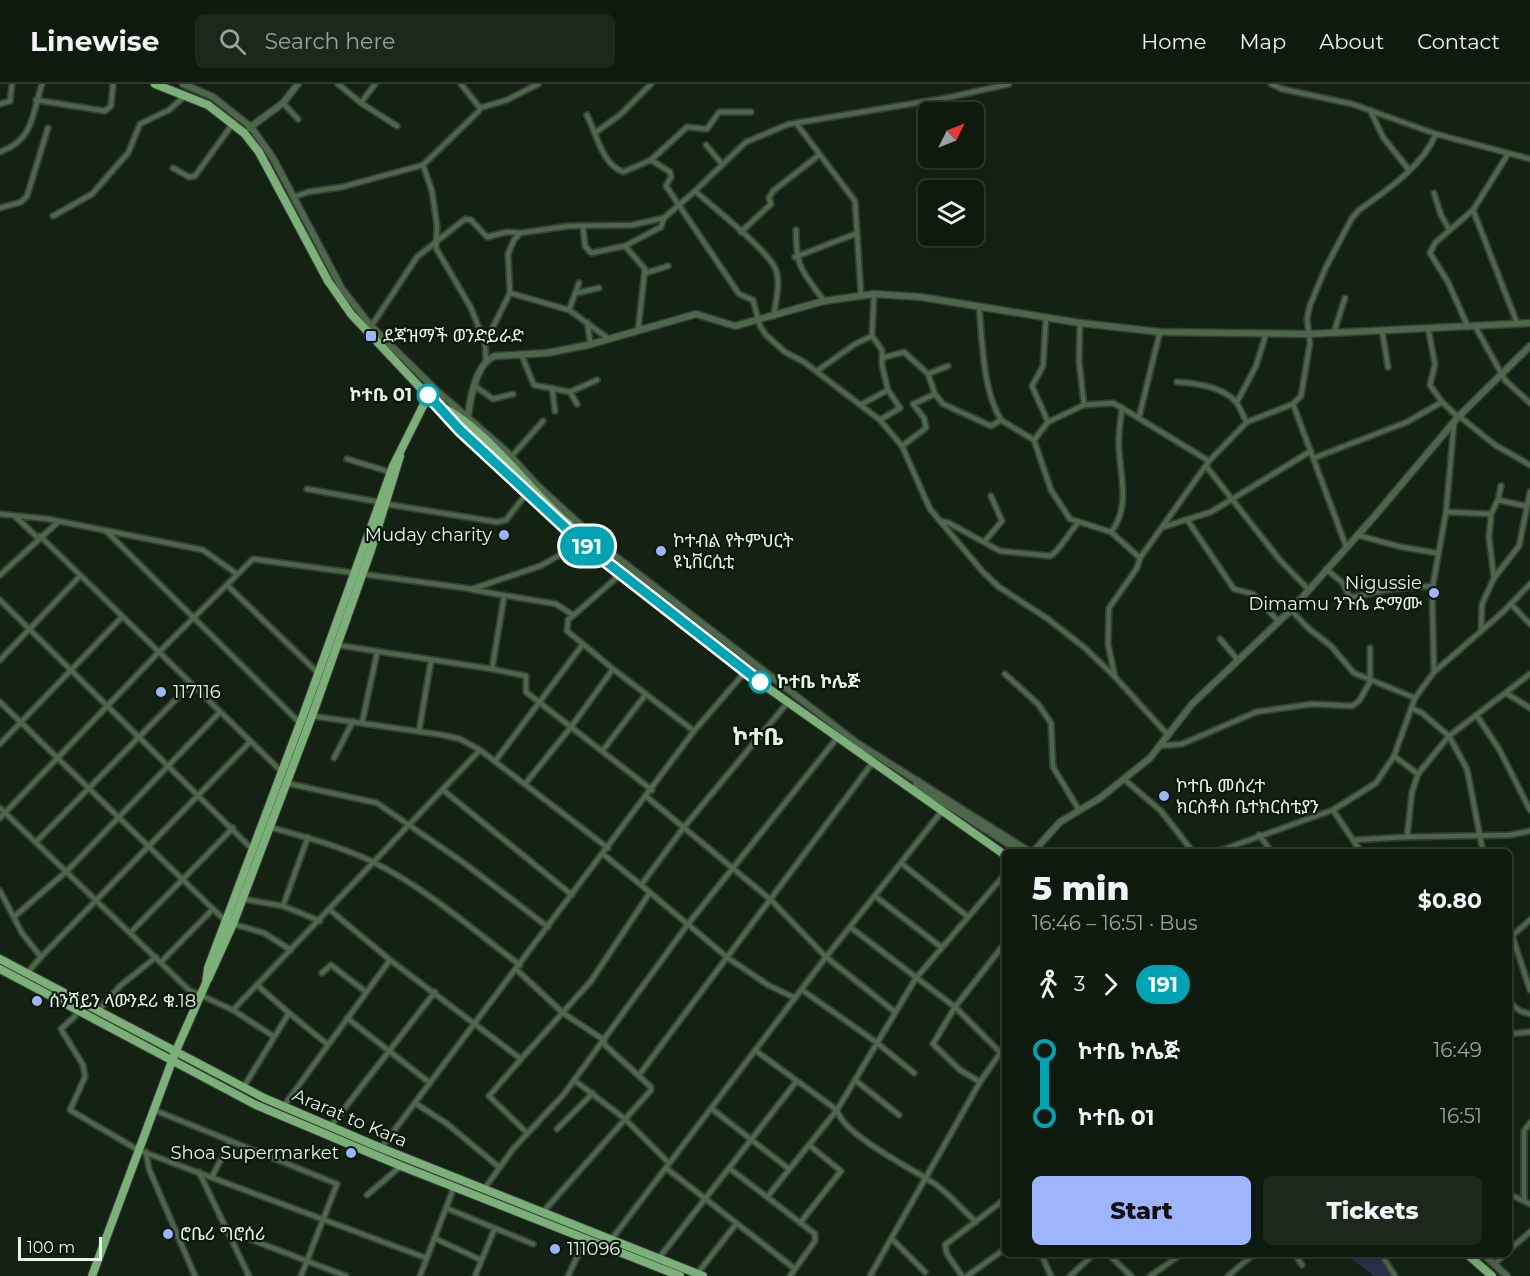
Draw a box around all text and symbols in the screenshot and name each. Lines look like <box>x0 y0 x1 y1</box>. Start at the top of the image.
search box <box>195 14 615 68</box>
text: Linewise <box>30 24 159 58</box>
icon: search <box>216 25 249 58</box>
text: Search here <box>264 28 395 55</box>
text: Home <box>1141 29 1206 54</box>
text: Map <box>1239 29 1286 54</box>
text: About <box>1319 29 1384 54</box>
text: Contact <box>1417 29 1500 54</box>
north arrow <box>918 102 984 168</box>
map controls <box>918 102 984 246</box>
button: layers <box>918 180 984 246</box>
place label: ደጃዝማች ወንድይራድ <box>383 325 524 347</box>
marker: ደጃዝማች ወንድይራድ <box>364 329 378 343</box>
place label: ኮተቤ 01 <box>350 384 412 406</box>
marker: ኮተቤ 01 <box>417 384 439 406</box>
place label: Muday charity <box>365 524 492 546</box>
line badge: 191 <box>552 526 622 566</box>
marker: Muday charity <box>497 528 511 542</box>
place label: ኮተብል የትምህርት ዩኒቨርሲቲ <box>673 530 794 573</box>
text: 191 <box>572 534 602 559</box>
marker: ኮተብል የትምህርት ዩኒቨርሲቲ <box>654 544 668 558</box>
place label: Nigussie Dimamu ንጉሴ ድማሙ <box>1248 572 1422 615</box>
marker: Nigussie Dimamu ንጉሴ ድማሙ <box>1427 586 1441 600</box>
marker: ኮተቤ ኮሌጅ <box>749 671 771 693</box>
place label: ኮተቤ ኮሌጅ <box>777 671 861 693</box>
place label: 117116 <box>173 681 221 703</box>
marker: 117116 <box>154 685 168 699</box>
district label: ኮተቤ <box>733 722 783 751</box>
place label: ኮተቤ መሰረተ ክርስቶስ ቤተክርስቲያን <box>1176 775 1319 818</box>
marker: ኮተቤ መሰረተ ክርስቶስ ቤተክርስቲያን <box>1157 789 1171 803</box>
text: 5 min <box>1032 868 1129 908</box>
text: $0.80 <box>1418 887 1482 914</box>
text: 16:46 – 16:51 · Bus <box>1032 911 1198 935</box>
icon: walk <box>1032 968 1065 1001</box>
icon: forward <box>1094 968 1127 1001</box>
text: 3 <box>1074 972 1085 996</box>
text: 191 <box>1148 972 1178 997</box>
place label: ሰንሻይን ላውንደሪ ቁ.18 <box>49 990 196 1012</box>
marker: ሰንሻይን ላውንደሪ ቁ.18 <box>30 994 44 1008</box>
text: ኮተቤ ኮሌጅ <box>1078 1038 1180 1065</box>
text: 16:49 <box>1433 1038 1482 1062</box>
street label: Ararat to Kara <box>289 1084 411 1152</box>
text: ኮተቤ 01 <box>1078 1104 1154 1131</box>
text: 16:51 <box>1440 1104 1482 1128</box>
place label: Shoa Supermarket <box>171 1142 339 1164</box>
marker: Shoa Supermarket <box>344 1146 358 1160</box>
button: Start <box>1032 1176 1251 1245</box>
button: Tickets <box>1263 1176 1482 1245</box>
place label: ሮቤሪ ግሮሰሪ <box>180 1223 265 1245</box>
marker: ሮቤሪ ግሮሰሪ <box>161 1227 175 1241</box>
scale bar <box>18 1234 102 1262</box>
text: 100 m <box>27 1238 75 1257</box>
place label: 111096 <box>567 1238 620 1260</box>
marker: 111096 <box>548 1242 562 1256</box>

